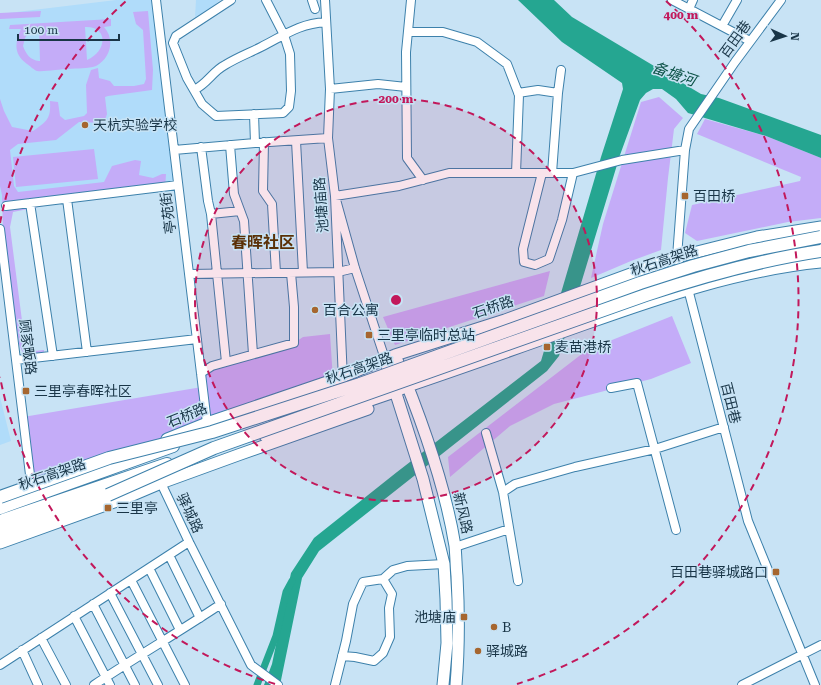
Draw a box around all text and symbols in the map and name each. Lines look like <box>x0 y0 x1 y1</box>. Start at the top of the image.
text: 400 m <box>664 8 699 22</box>
scale bar <box>18 16 119 42</box>
north arrow <box>765 16 805 56</box>
street label: 百田巷 <box>716 17 754 61</box>
text: 100 m <box>24 23 58 37</box>
text: N <box>788 32 801 42</box>
water label: 备塘河 <box>650 58 701 91</box>
text: 200 m <box>379 92 414 106</box>
place label: 天杭实验学校 <box>93 117 177 133</box>
marker: 天杭实验学校 <box>80 120 90 130</box>
street label: 池塘庙路 <box>311 177 331 233</box>
place label: 百田桥 <box>693 188 735 204</box>
street label: 亭苑街 <box>158 191 178 235</box>
marker: 百田桥 <box>680 191 690 201</box>
district label: 春晖社区 <box>231 233 295 252</box>
street label: 秋石高架路 <box>628 242 700 278</box>
centre of rings <box>389 293 403 307</box>
street label: 石桥路 <box>471 293 515 321</box>
place label: 百合公寓 <box>323 302 379 318</box>
marker: 百合公寓 <box>310 305 320 315</box>
street label: 顾家畈路 <box>17 318 39 376</box>
place label: 三里亭临时总站 <box>377 327 475 343</box>
marker: 三里亭临时总站 <box>364 330 374 340</box>
place label: 麦苗港桥 <box>555 339 611 355</box>
marker: 麦苗港桥 <box>542 342 552 352</box>
street label: 秋石高架路 <box>323 349 395 387</box>
street label: 百田巷 <box>718 381 744 425</box>
place label: 三里亭春晖社区 <box>34 383 132 399</box>
marker: 三里亭春晖社区 <box>21 386 31 396</box>
street label: 石桥路 <box>165 400 209 430</box>
street label: 秋石高架路 <box>16 455 88 493</box>
street label: 驿城路 <box>174 491 206 535</box>
street label: 新风路 <box>450 491 476 535</box>
place label: 三里亭 <box>116 500 158 516</box>
marker: 三里亭 <box>103 503 113 513</box>
place label: 百田巷驿城路口 <box>670 564 768 580</box>
marker: 百田巷驿城路口 <box>771 567 781 577</box>
place label: 池塘庙 <box>414 609 456 625</box>
marker: 池塘庙 <box>459 612 469 622</box>
place label: B <box>502 619 511 635</box>
marker: B <box>489 622 499 632</box>
place label: 驿城路 <box>486 643 528 659</box>
marker: 驿城路 <box>473 646 483 656</box>

